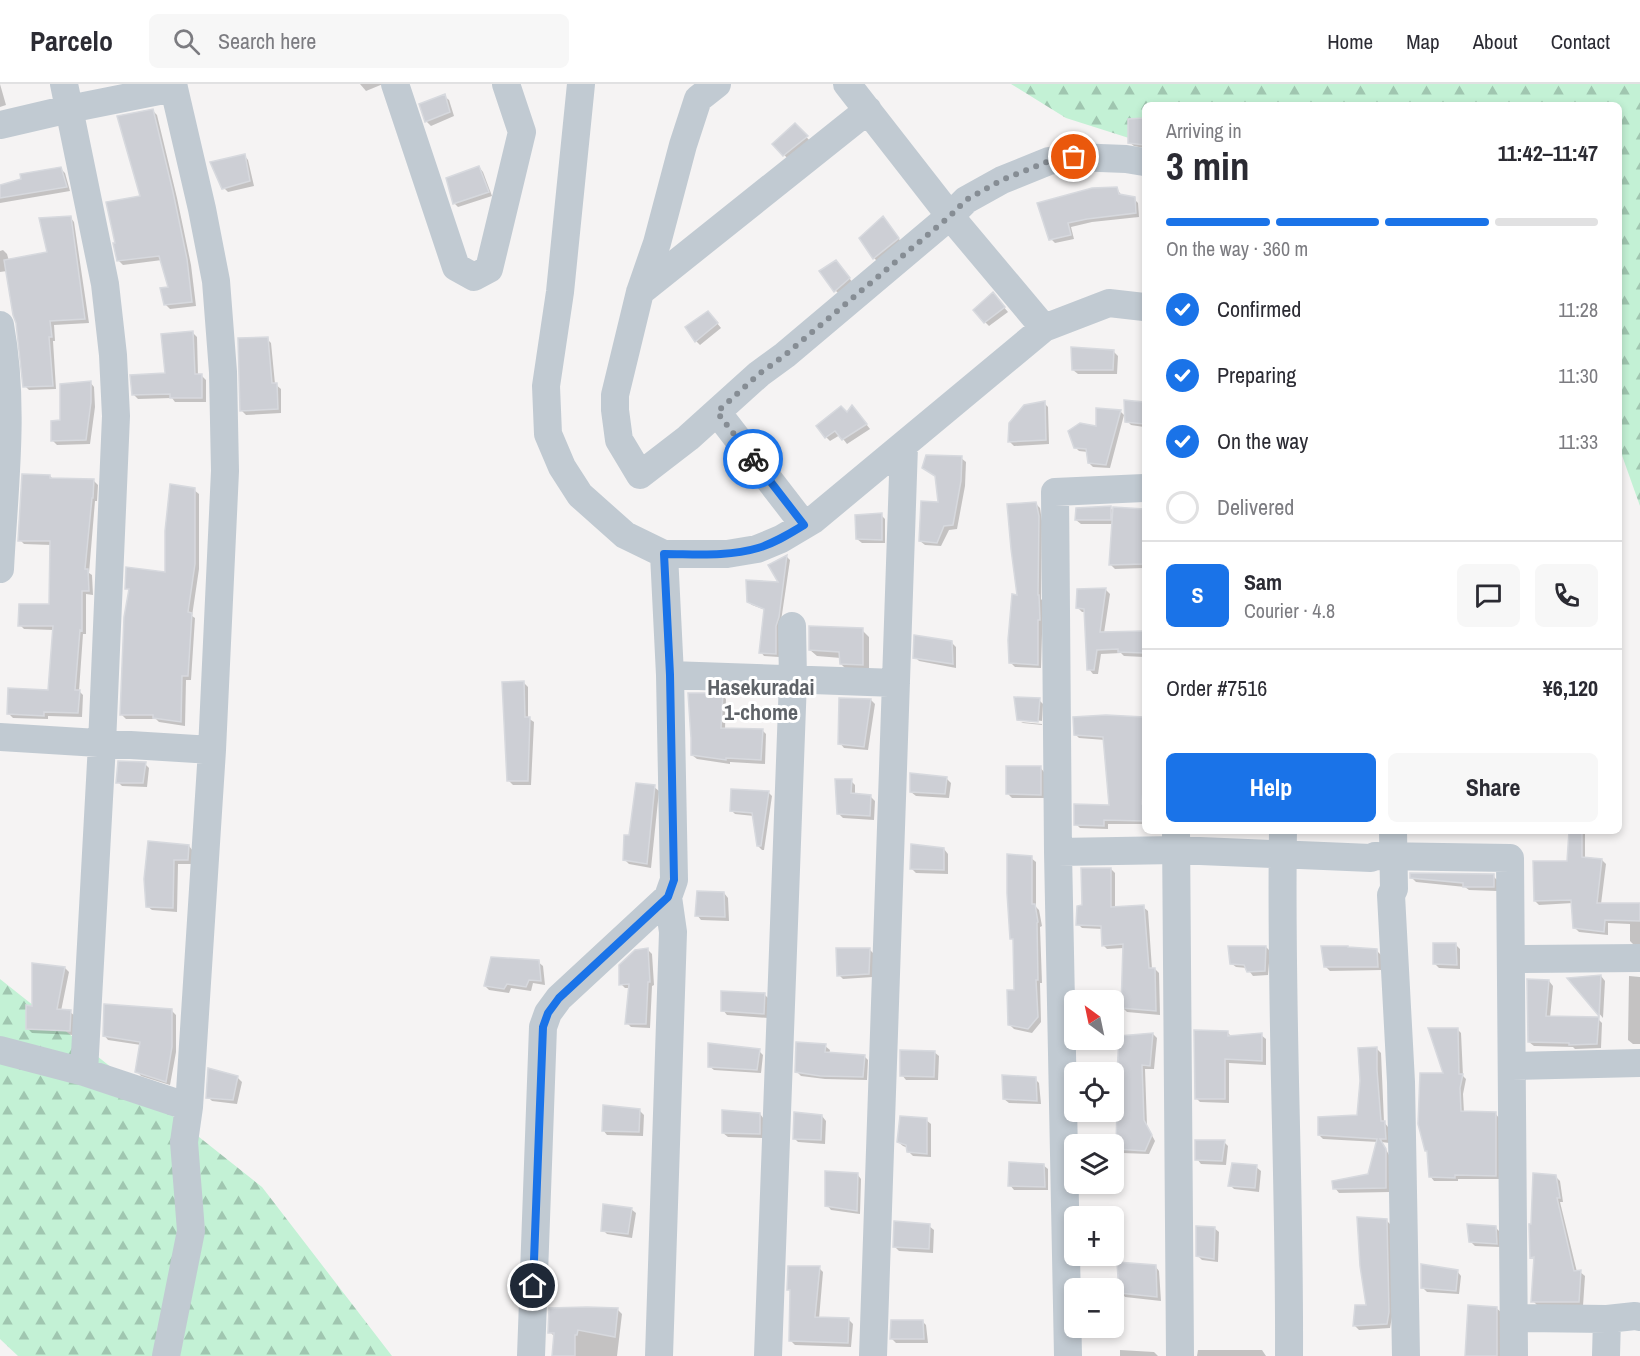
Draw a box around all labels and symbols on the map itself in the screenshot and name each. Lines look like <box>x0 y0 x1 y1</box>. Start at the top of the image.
pin <box>1048 131 1099 182</box>
courier <box>723 429 783 489</box>
district label: Hasekuradai 1-chome <box>707 672 815 727</box>
north arrow <box>1064 990 1124 1050</box>
pin <box>507 1260 558 1311</box>

